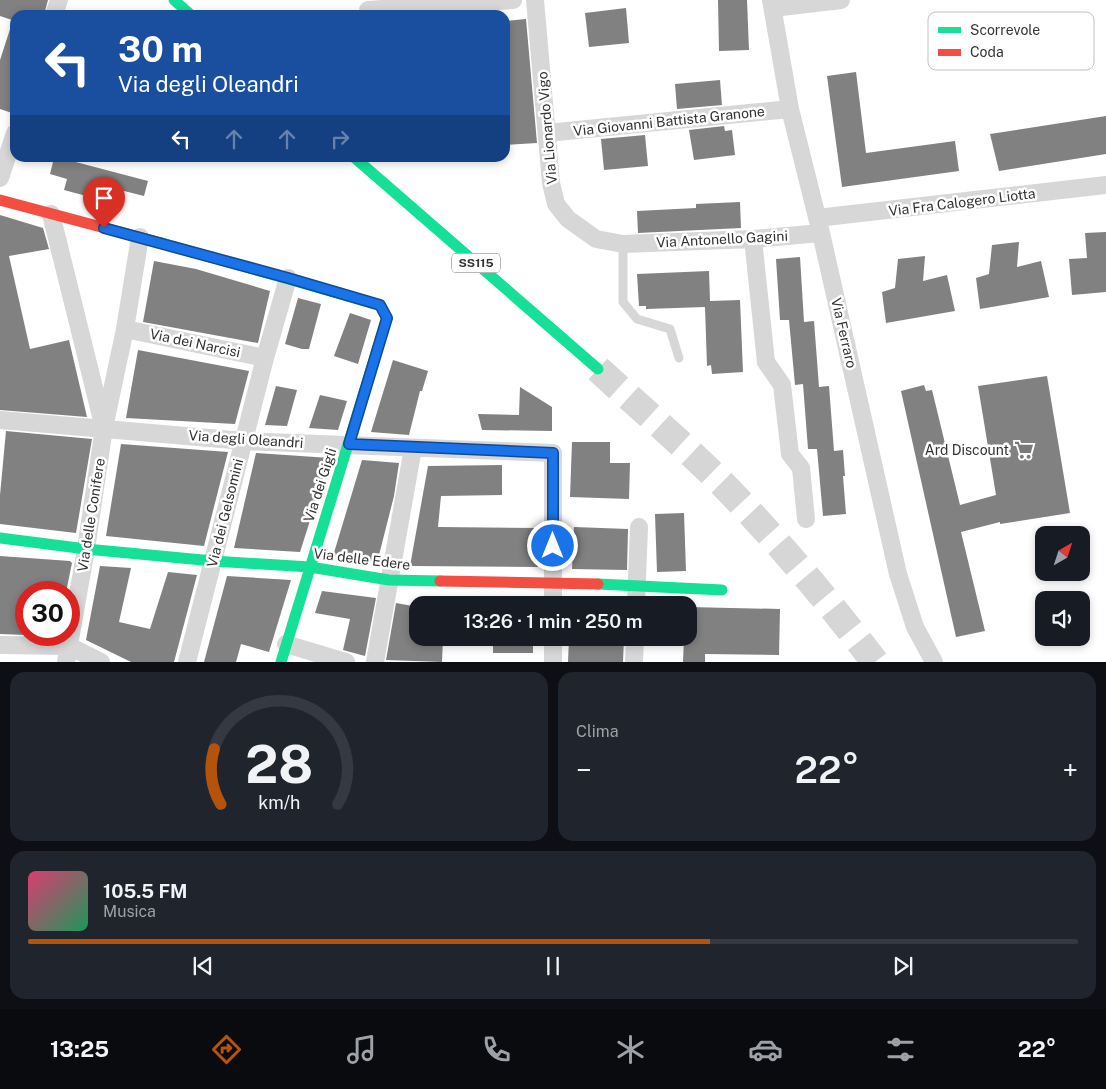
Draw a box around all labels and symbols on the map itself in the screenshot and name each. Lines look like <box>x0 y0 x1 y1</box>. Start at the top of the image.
legend <box>928 12 1094 70</box>
text: Scorrevole <box>970 22 1040 38</box>
text: Coda <box>970 44 1004 60</box>
street label: Via Lionardo Vigo <box>534 71 560 185</box>
street label: Via Giovanni Battista Granone <box>573 103 766 139</box>
pin <box>83 177 125 228</box>
street label: Via Fra Calogero Liotta <box>888 185 1036 219</box>
street label: Via Antonello Gagini <box>656 228 788 250</box>
road number: SS115 <box>452 254 500 272</box>
street label: Via Ferraro <box>828 296 860 370</box>
street label: Via dei Narcisi <box>148 326 242 360</box>
street label: Via degli Oleandri <box>188 427 304 451</box>
supermarket icon: Ard Discount <box>1013 439 1035 461</box>
place label: Ard Discount <box>925 442 1009 458</box>
street label: Via dei Gigli <box>300 446 340 524</box>
street label: Via delle Conifere <box>74 457 108 573</box>
street label: Via dei Gelsomini <box>204 457 246 569</box>
position arrow <box>526 519 578 571</box>
north arrow <box>1035 526 1090 581</box>
street label: Via delle Edere <box>313 545 411 573</box>
speed limit sign: 30 <box>15 581 80 646</box>

